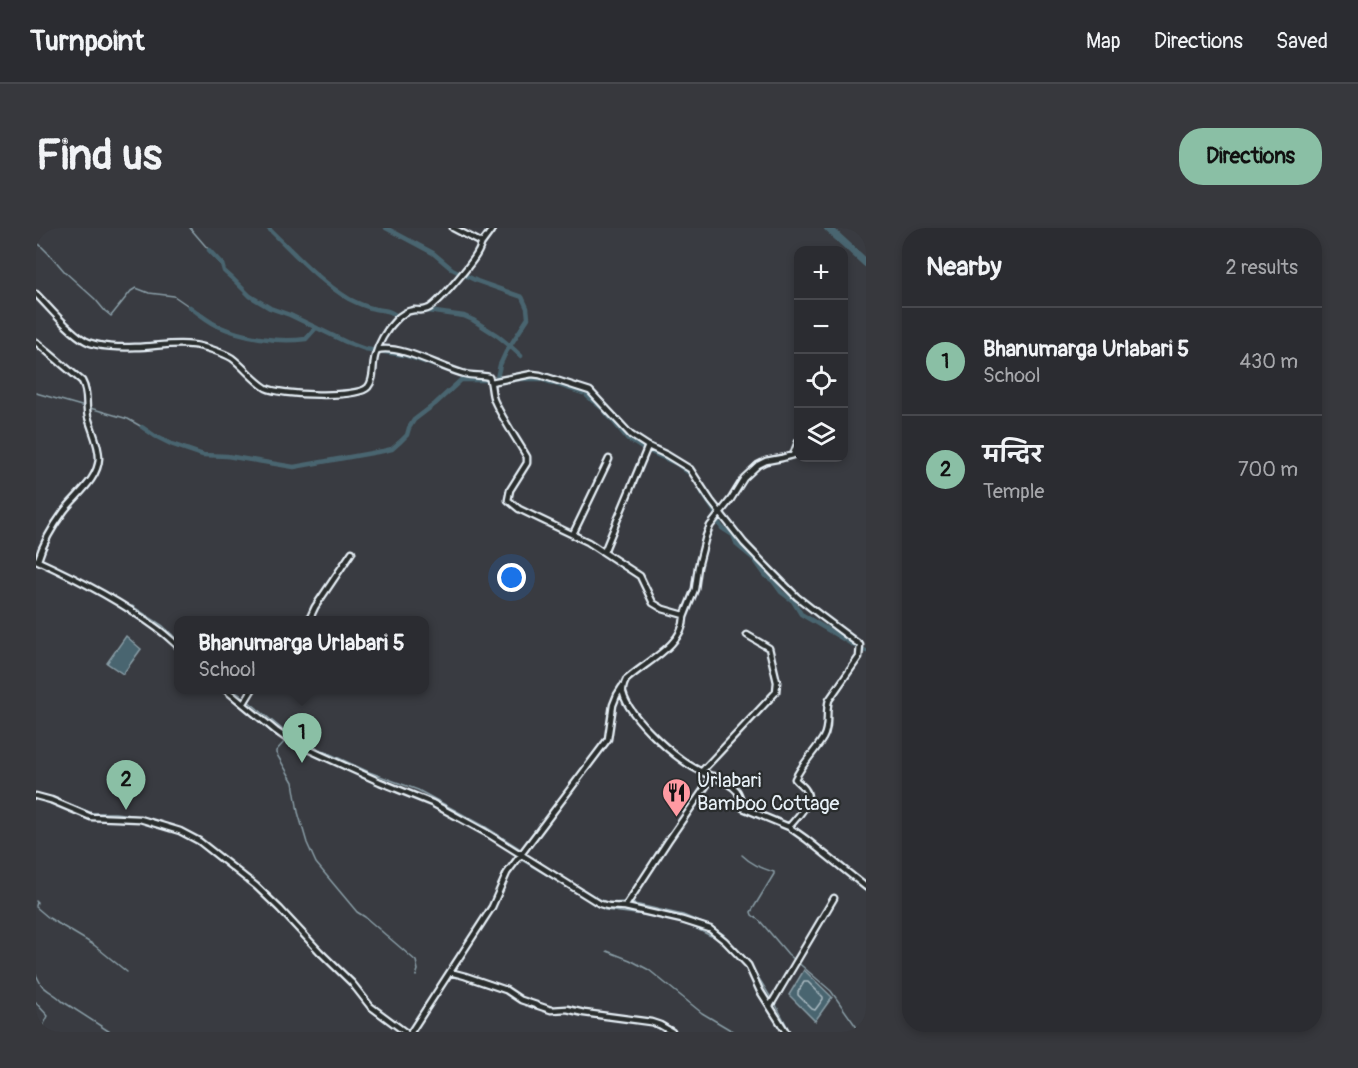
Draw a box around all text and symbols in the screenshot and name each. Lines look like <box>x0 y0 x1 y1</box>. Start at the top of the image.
text: Turnpoint <box>30 24 144 59</box>
text: Map <box>1086 28 1121 55</box>
text: Directions <box>1154 28 1243 55</box>
text: Saved <box>1276 28 1328 55</box>
button: Directions <box>1179 128 1322 185</box>
text: Find us <box>36 130 162 182</box>
map controls <box>794 246 848 462</box>
button: + <box>794 246 848 300</box>
text: Nearby <box>926 251 1002 283</box>
text: 2 results <box>1226 255 1298 280</box>
button: − <box>794 300 848 354</box>
text: Bhanumarga Urlabari 5 <box>983 335 1189 363</box>
text: 1 <box>942 349 949 374</box>
text: 430 m <box>1239 349 1298 374</box>
button: locate <box>794 354 848 408</box>
text: School <box>983 363 1040 388</box>
button: layers <box>794 408 848 462</box>
text: मन्दिर <box>983 441 1042 469</box>
text: 2 <box>940 457 951 482</box>
text: 700 m <box>1238 457 1298 482</box>
text: Temple <box>983 479 1044 504</box>
your location <box>497 563 526 592</box>
popup <box>174 616 429 694</box>
text: Bhanumarga Urlabari 5 <box>198 629 405 657</box>
text: School <box>198 657 256 682</box>
pin: 1 <box>282 714 322 763</box>
pin: 2 <box>106 760 146 810</box>
place label: Urlabari Bamboo Cottage <box>697 768 840 816</box>
restaurant icon: Urlabari Bamboo Cottage <box>660 776 692 818</box>

